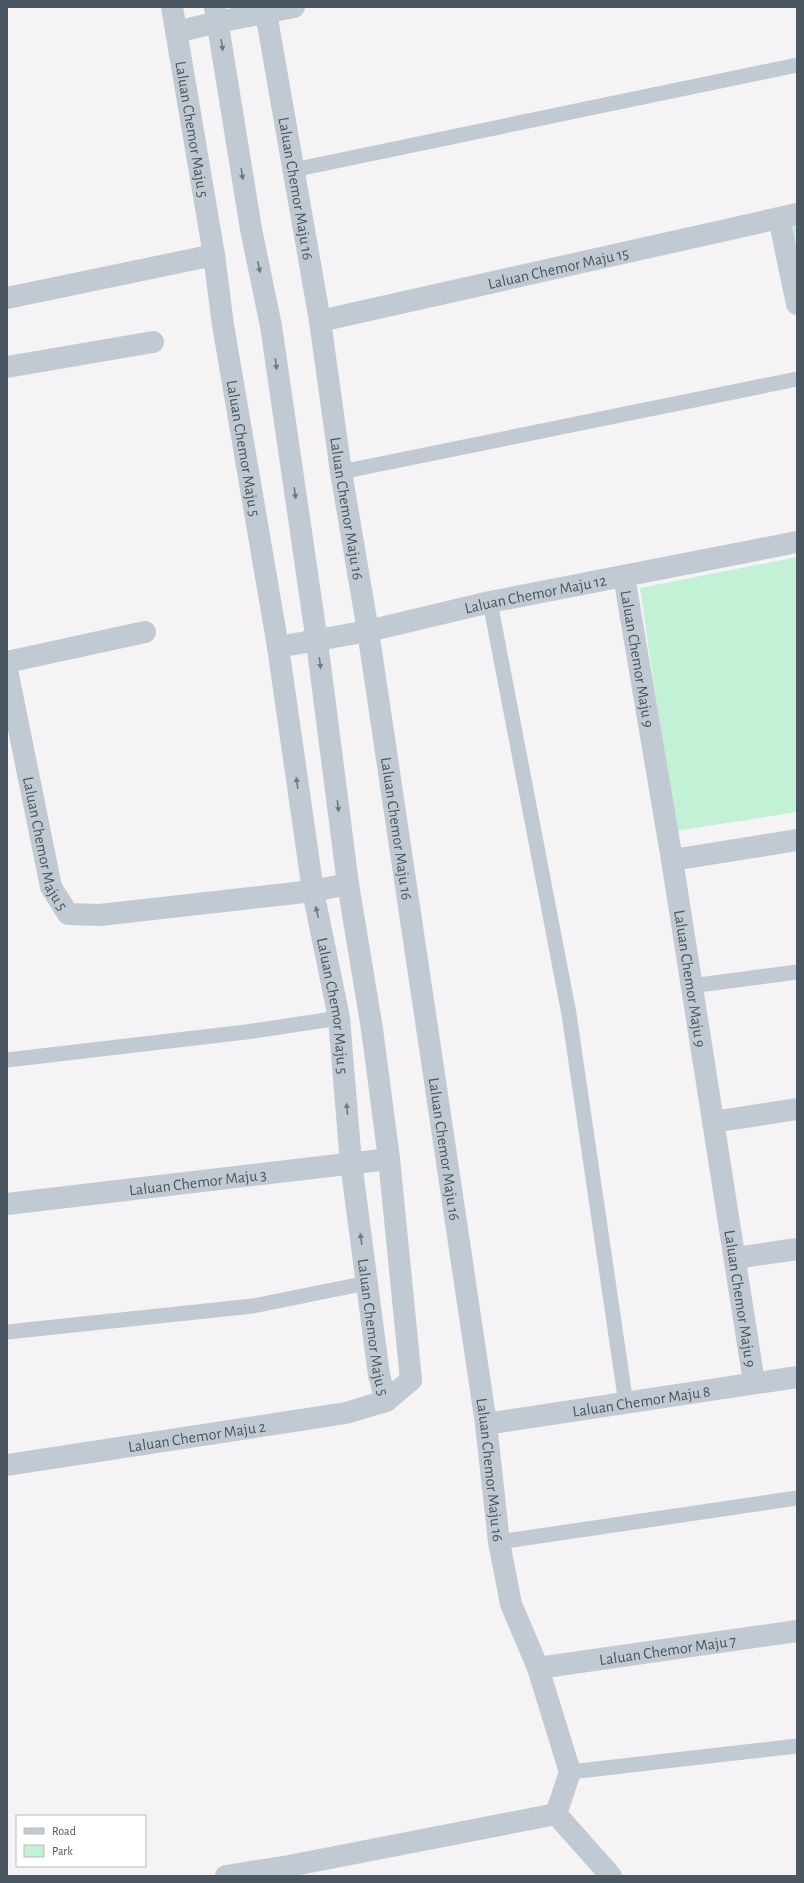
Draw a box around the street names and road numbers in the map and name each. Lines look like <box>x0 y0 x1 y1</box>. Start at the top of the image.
street label: Laluan Chemor Maju 5 <box>172 60 211 199</box>
street label: Laluan Chemor Maju 16 <box>275 116 316 261</box>
street label: Laluan Chemor Maju 15 <box>486 245 630 292</box>
street label: Laluan Chemor Maju 5 <box>224 379 263 518</box>
street label: Laluan Chemor Maju 16 <box>327 436 366 581</box>
street label: Laluan Chemor Maju 12 <box>463 572 608 617</box>
street label: Laluan Chemor Maju 9 <box>618 589 656 729</box>
street label: Laluan Chemor Maju 16 <box>378 756 415 901</box>
street label: Laluan Chemor Maju 5 <box>20 775 71 914</box>
street label: Laluan Chemor Maju 9 <box>671 909 708 1049</box>
street label: Laluan Chemor Maju 5 <box>314 936 351 1075</box>
street label: Laluan Chemor Maju 16 <box>426 1076 463 1222</box>
street label: Laluan Chemor Maju 3 <box>128 1166 267 1199</box>
street label: Laluan Chemor Maju 9 <box>721 1229 759 1369</box>
street label: Laluan Chemor Maju 5 <box>355 1258 391 1398</box>
street label: Laluan Chemor Maju 8 <box>571 1383 711 1420</box>
street label: Laluan Chemor Maju 16 <box>473 1397 506 1542</box>
street label: Laluan Chemor Maju 2 <box>127 1418 267 1455</box>
street label: Laluan Chemor Maju 7 <box>598 1633 738 1668</box>

